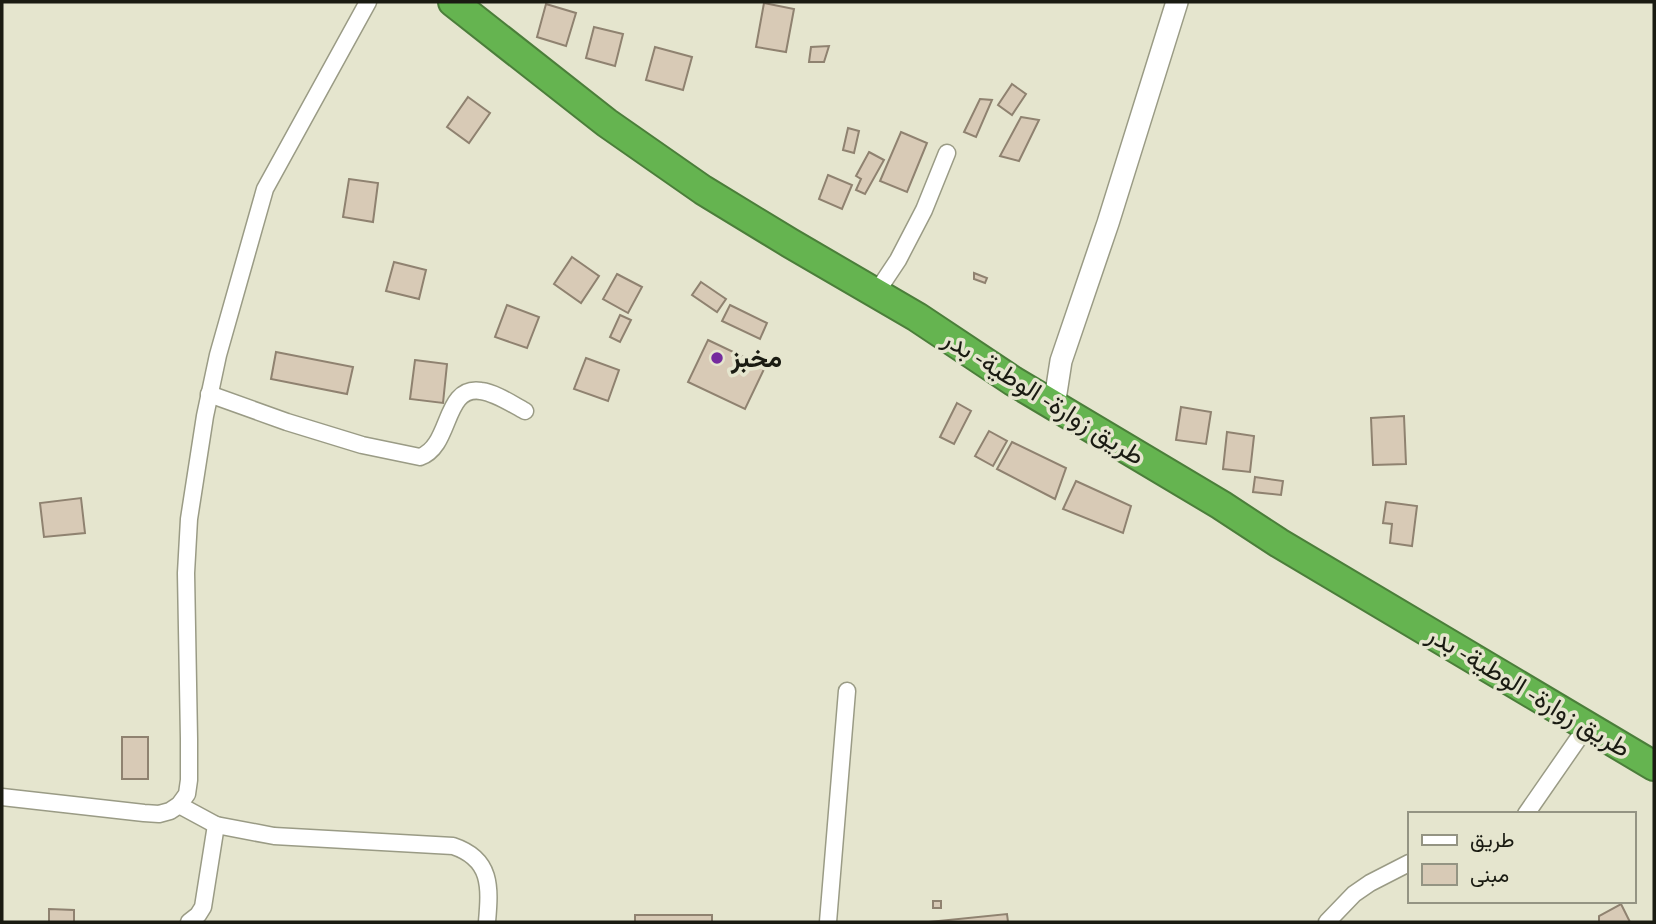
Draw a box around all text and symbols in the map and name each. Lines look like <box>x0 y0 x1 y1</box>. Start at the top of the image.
street label: طريق زوارة- الوطية- بدر <box>937 322 1151 472</box>
place label: مخبز <box>730 342 782 374</box>
marker: مخبز <box>709 350 725 366</box>
street label: طريق زوارة- الوطية- بدر <box>1421 617 1636 764</box>
legend <box>1408 812 1635 903</box>
text: طريق <box>1470 827 1515 853</box>
text: مبنى <box>1470 862 1509 887</box>

